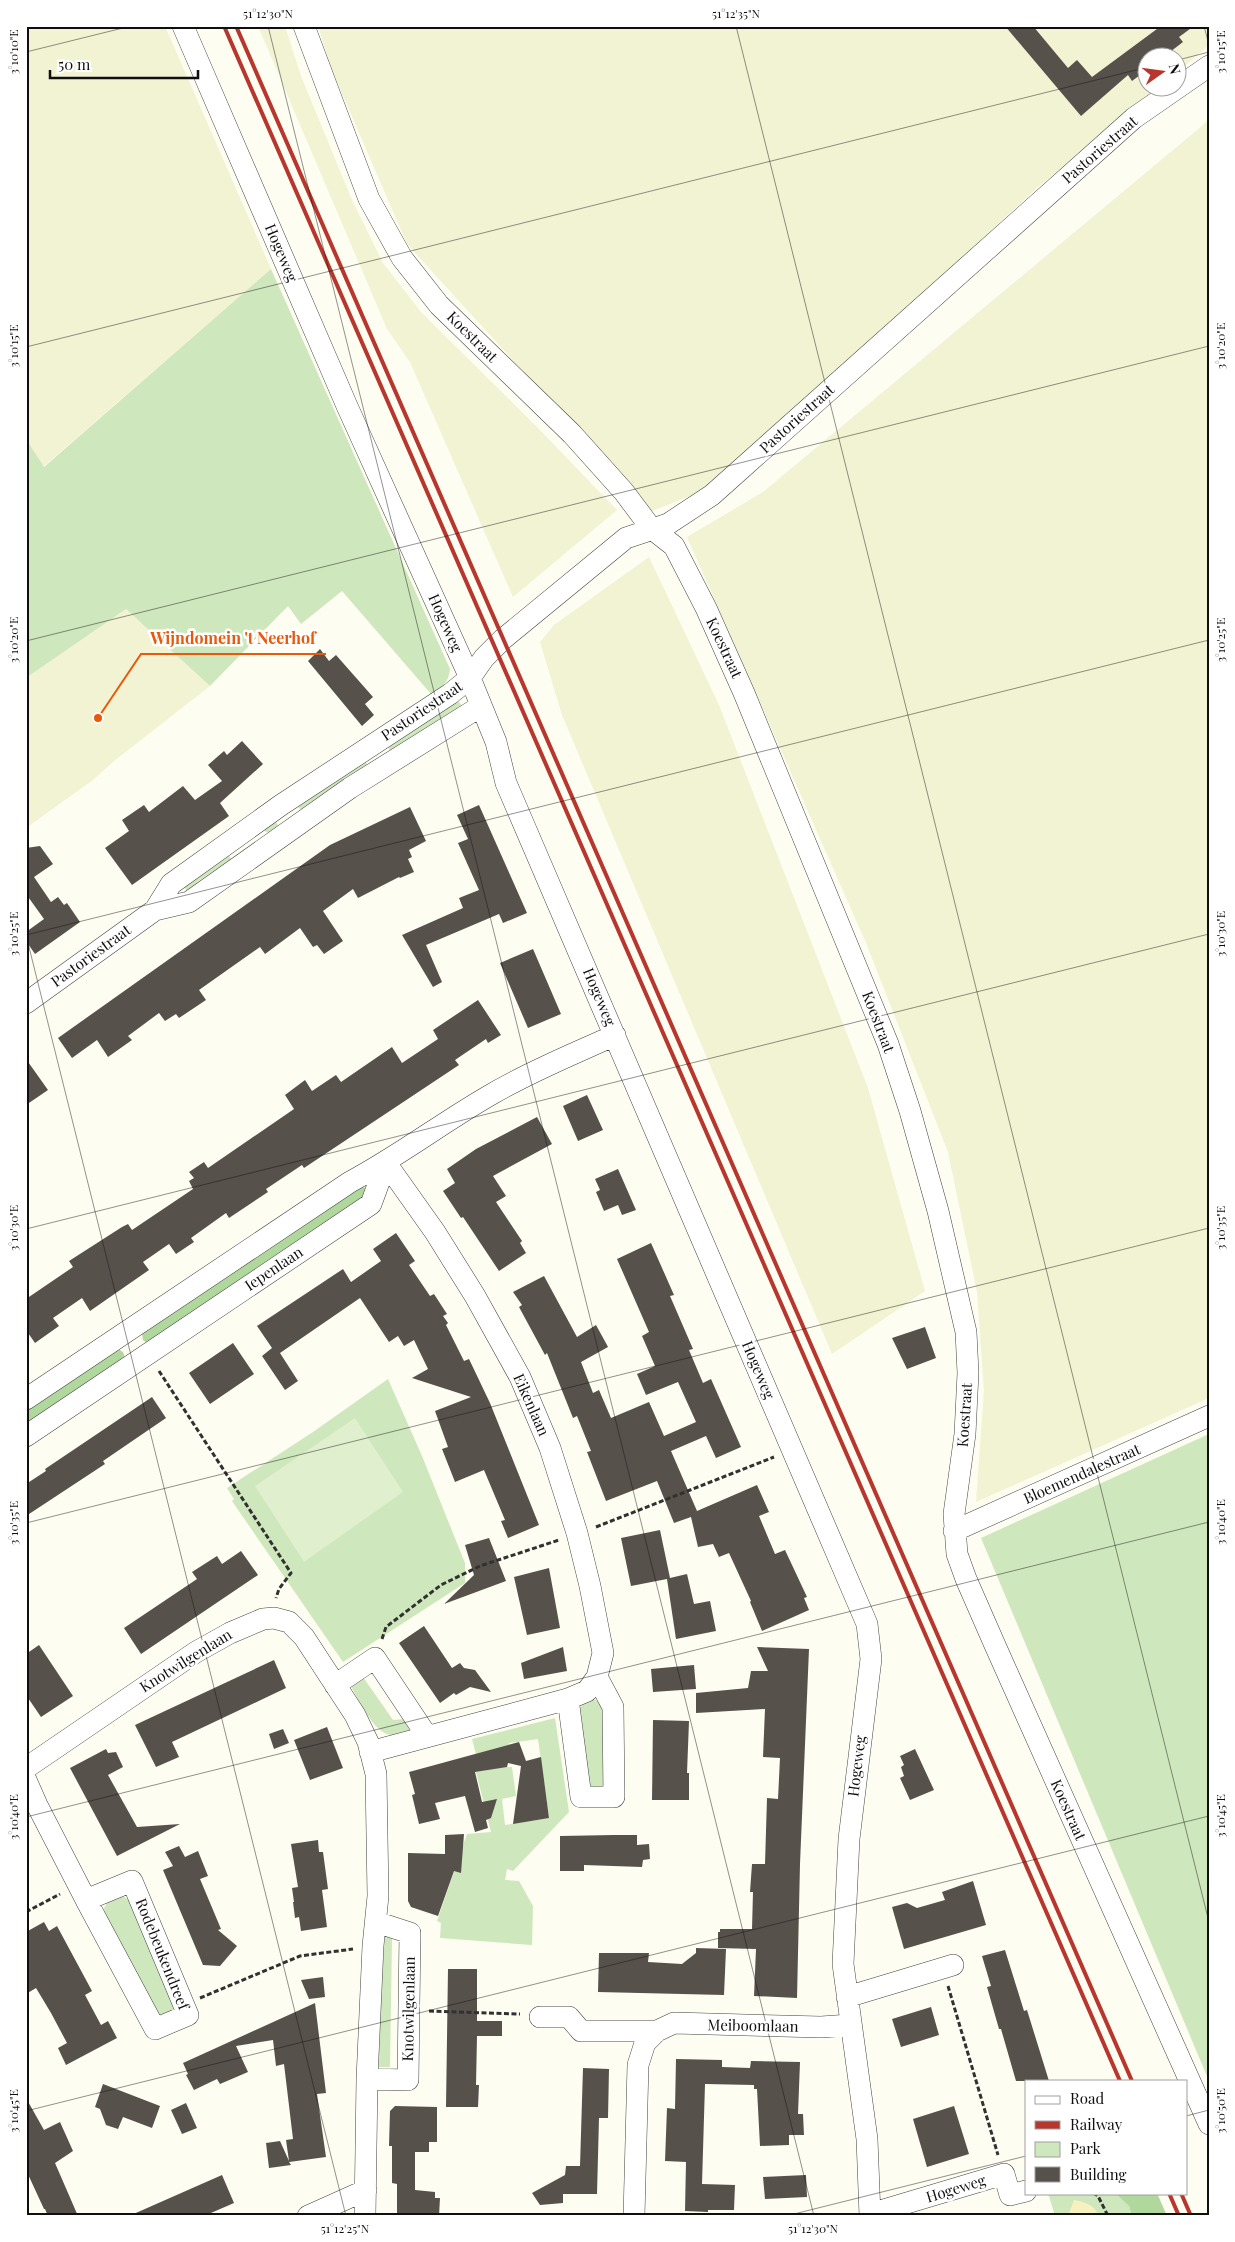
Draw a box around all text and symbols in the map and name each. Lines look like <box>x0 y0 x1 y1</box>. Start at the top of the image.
text: 51°12'30"N <box>243 5 294 21</box>
text: 51°12'35"N <box>712 5 761 21</box>
text: 3°10'10"E <box>5 29 21 75</box>
text: 3°10'15"E <box>1212 31 1228 73</box>
scale bar <box>50 48 198 80</box>
north arrow <box>1138 48 1188 98</box>
text: 50 m <box>58 54 91 74</box>
text: N <box>1165 62 1186 76</box>
street label: Pastoriestraat <box>1057 110 1142 188</box>
street label: Hogeweg <box>261 220 303 285</box>
street label: Koestraat <box>443 306 503 367</box>
text: 3°10'20"E <box>1212 323 1228 369</box>
text: 3°10'15"E <box>5 325 21 367</box>
street label: Pastoriestraat <box>755 379 838 457</box>
street label: Hogeweg <box>424 590 468 655</box>
street label: Koestraat <box>702 614 748 682</box>
text: 3°10'20"E <box>5 617 21 663</box>
text: 3°10'25"E <box>1212 618 1228 662</box>
callout: Wijndomein 't Neerhof <box>141 623 326 654</box>
text: Wijndomein 't Neerhof <box>149 627 317 648</box>
street label: Pastoriestraat <box>377 675 467 745</box>
text: 3°10'30"E <box>1212 911 1228 957</box>
text: 3°10'25"E <box>5 912 21 956</box>
street label: Pastoriestraat <box>47 919 135 991</box>
street label: Hogeweg <box>579 964 621 1029</box>
street label: Koestraat <box>858 988 900 1056</box>
text: 3°10'30"E <box>5 1205 21 1251</box>
text: 3°10'35"E <box>1212 1206 1228 1250</box>
street label: Iepenlaan <box>241 1241 306 1295</box>
street label: Hogeweg <box>738 1337 780 1402</box>
street label: Eikenlaan <box>509 1370 555 1439</box>
street label: Koestraat <box>952 1381 976 1448</box>
street label: Bloemendalestraat <box>1020 1438 1144 1508</box>
text: 3°10'40"E <box>1212 1499 1228 1545</box>
text: 3°10'35"E <box>5 1501 21 1545</box>
street label: Knotwilgenlaan <box>136 1624 235 1696</box>
street label: Hogeweg <box>842 1734 870 1798</box>
street label: Koestraat <box>1047 1776 1091 1844</box>
text: 3°10'40"E <box>5 1794 21 1840</box>
text: 3°10'45"E <box>1212 1794 1228 1838</box>
street label: Rodebeukendreef <box>131 1895 195 2013</box>
street label: Knotwilgenlaan <box>397 1956 419 2062</box>
street label: Meiboomlaan <box>707 2014 799 2036</box>
legend <box>1025 2080 1188 2194</box>
text: Road <box>1070 2088 1104 2108</box>
text: 3°10'50"E <box>1212 2088 1228 2134</box>
text: 3°10'45"E <box>5 2089 21 2133</box>
text: Railway <box>1070 2114 1123 2134</box>
text: Park <box>1070 2138 1102 2158</box>
text: Building <box>1070 2164 1127 2184</box>
street label: Hogeweg <box>923 2169 988 2207</box>
text: 51°12'25"N <box>321 2220 370 2236</box>
text: 51°12'30"N <box>788 2220 839 2236</box>

